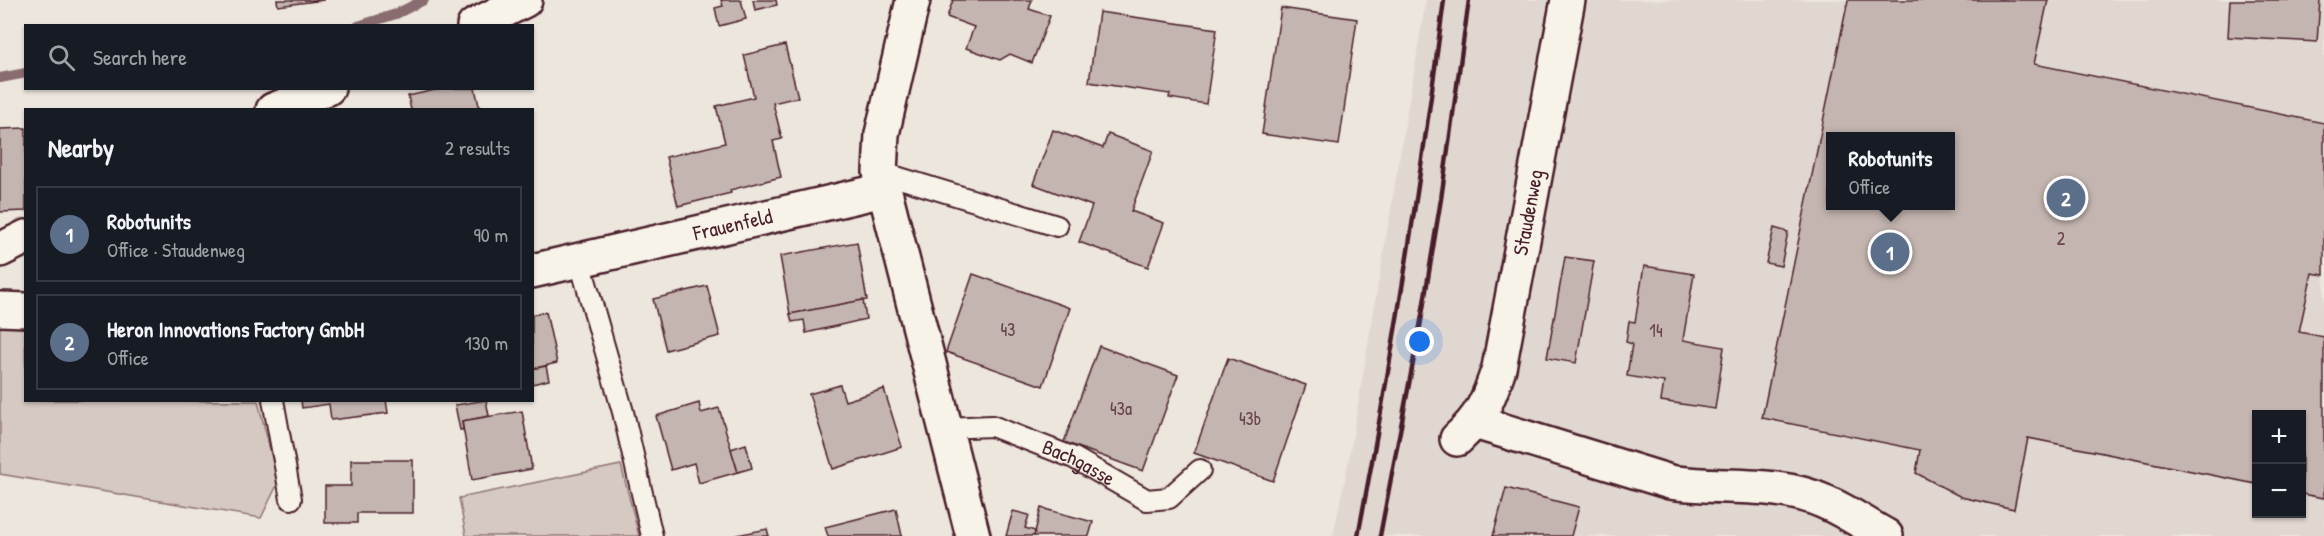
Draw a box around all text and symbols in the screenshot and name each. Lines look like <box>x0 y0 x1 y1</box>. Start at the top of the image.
search box <box>24 24 534 90</box>
icon: search <box>45 41 78 74</box>
text: Search here <box>93 42 187 72</box>
text: Nearby <box>48 130 114 165</box>
popup <box>1826 132 1955 210</box>
text: 2 results <box>445 134 510 161</box>
text: Robotunits <box>1848 143 1933 173</box>
street label: Staudenweg <box>1505 167 1550 258</box>
text: Office <box>1848 173 1890 200</box>
pin: 2 <box>2046 176 2086 220</box>
street label: Frauenfeld <box>689 201 775 248</box>
text: Robotunits <box>107 206 191 236</box>
text: 1 <box>66 221 73 248</box>
text: 90 m <box>474 221 508 248</box>
house number: 2 <box>2057 226 2066 251</box>
pin: 1 <box>1870 230 1910 274</box>
text: Office · Staudenweg <box>107 236 245 263</box>
text: Heron Innovations Factory GmbH <box>107 314 364 344</box>
house number: 43 <box>1001 317 1015 342</box>
house number: 14 <box>1649 318 1663 343</box>
your location <box>1405 327 1434 356</box>
text: 2 <box>65 329 74 356</box>
text: 130 m <box>465 329 508 356</box>
text: Office <box>107 344 149 371</box>
house number: 43a <box>1110 396 1132 421</box>
house number: 43b <box>1239 406 1261 431</box>
map controls <box>2252 410 2306 518</box>
button: + <box>2252 410 2306 464</box>
street label: Bachgasse <box>1038 432 1120 493</box>
button: − <box>2252 464 2306 518</box>

